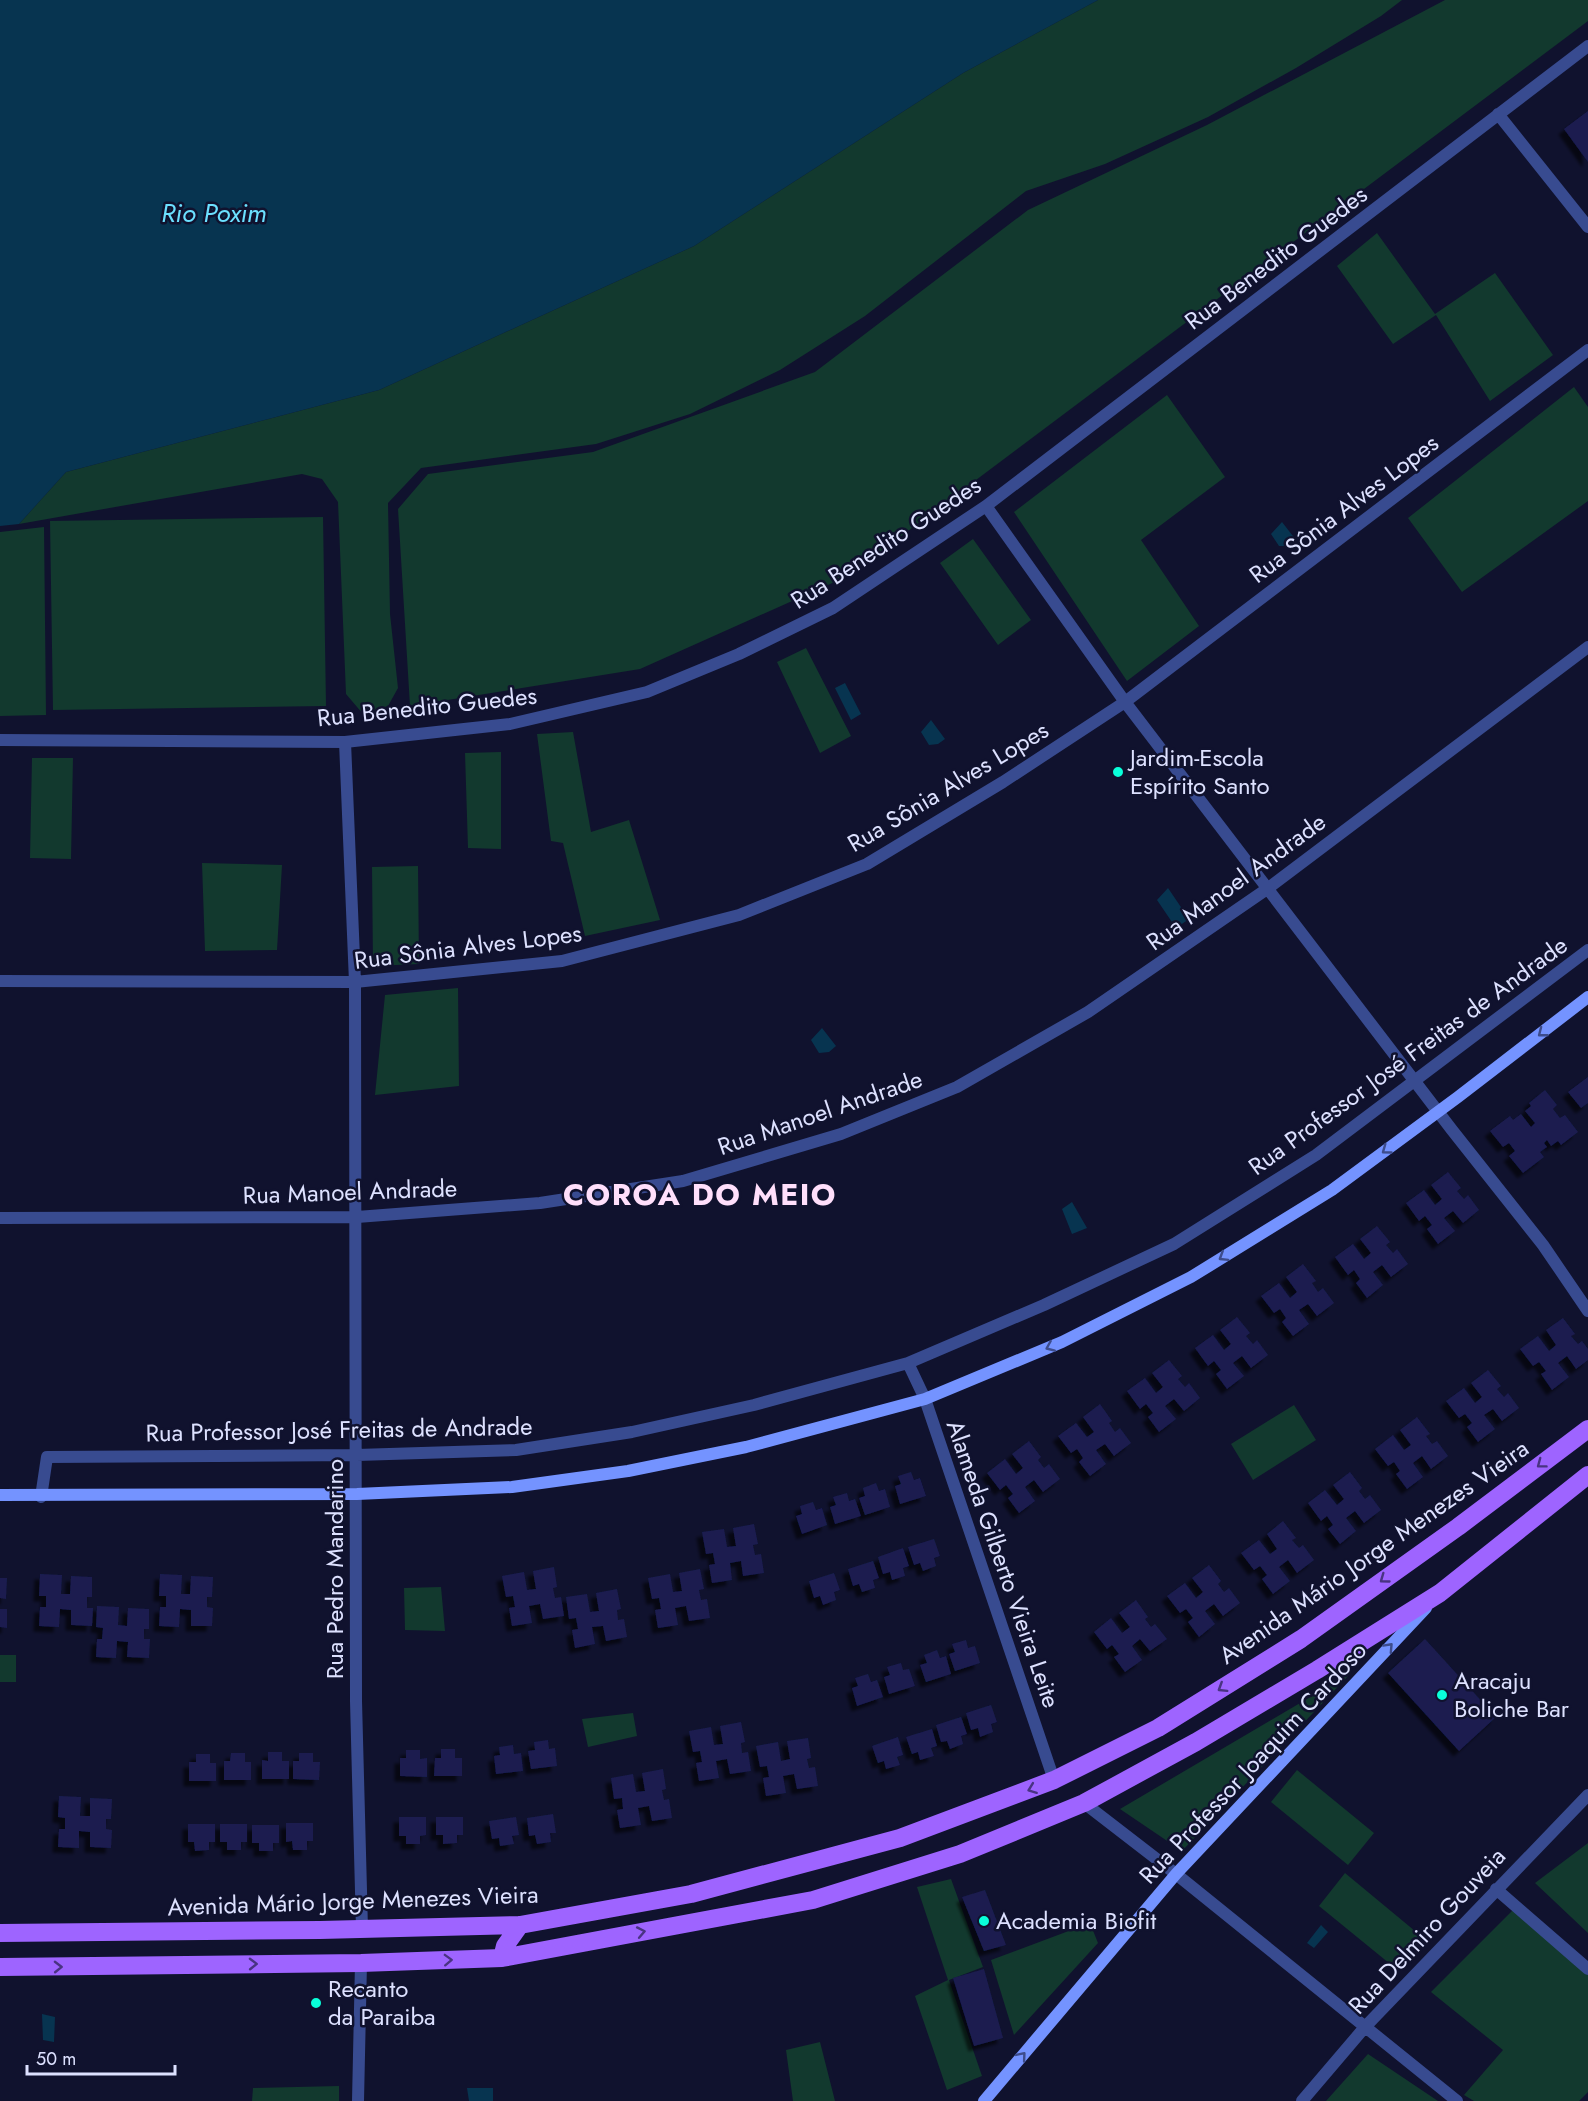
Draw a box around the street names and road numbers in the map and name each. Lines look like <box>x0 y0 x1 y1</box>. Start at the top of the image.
street label: Rua Benedito Guedes <box>1177 177 1374 338</box>
street label: Rua Sônia Alves Lopes <box>1242 426 1446 591</box>
street label: Rua Benedito Guedes <box>784 468 988 617</box>
street label: Rua Benedito Guedes <box>315 678 539 735</box>
street label: Rua Sônia Alves Lopes <box>841 713 1055 861</box>
street label: Rua Manoel Andrade <box>1139 804 1333 959</box>
street label: Rua Sônia Alves Lopes <box>352 915 584 978</box>
street label: Rua Professor José Freitas de Andrade <box>1241 928 1575 1183</box>
street label: Rua Manoel Andrade <box>713 1061 927 1164</box>
street label: Rua Manoel Andrade <box>242 1170 458 1213</box>
street label: Rua Professor José Freitas de Andrade <box>145 1409 533 1450</box>
street label: Alameda Gilberto Vieira Leite <box>938 1415 1069 1712</box>
street label: Avenida Mário Jorge Menezes Vieira <box>1212 1431 1536 1672</box>
street label: Rua Pedro Mandarino <box>317 1459 352 1679</box>
street label: Rua Professor Joaquim Cardoso <box>1131 1634 1375 1892</box>
street label: Rua Delmiro Gouveia <box>1340 1839 1513 2022</box>
street label: Avenida Mário Jorge Menezes Vieira <box>167 1877 539 1924</box>

